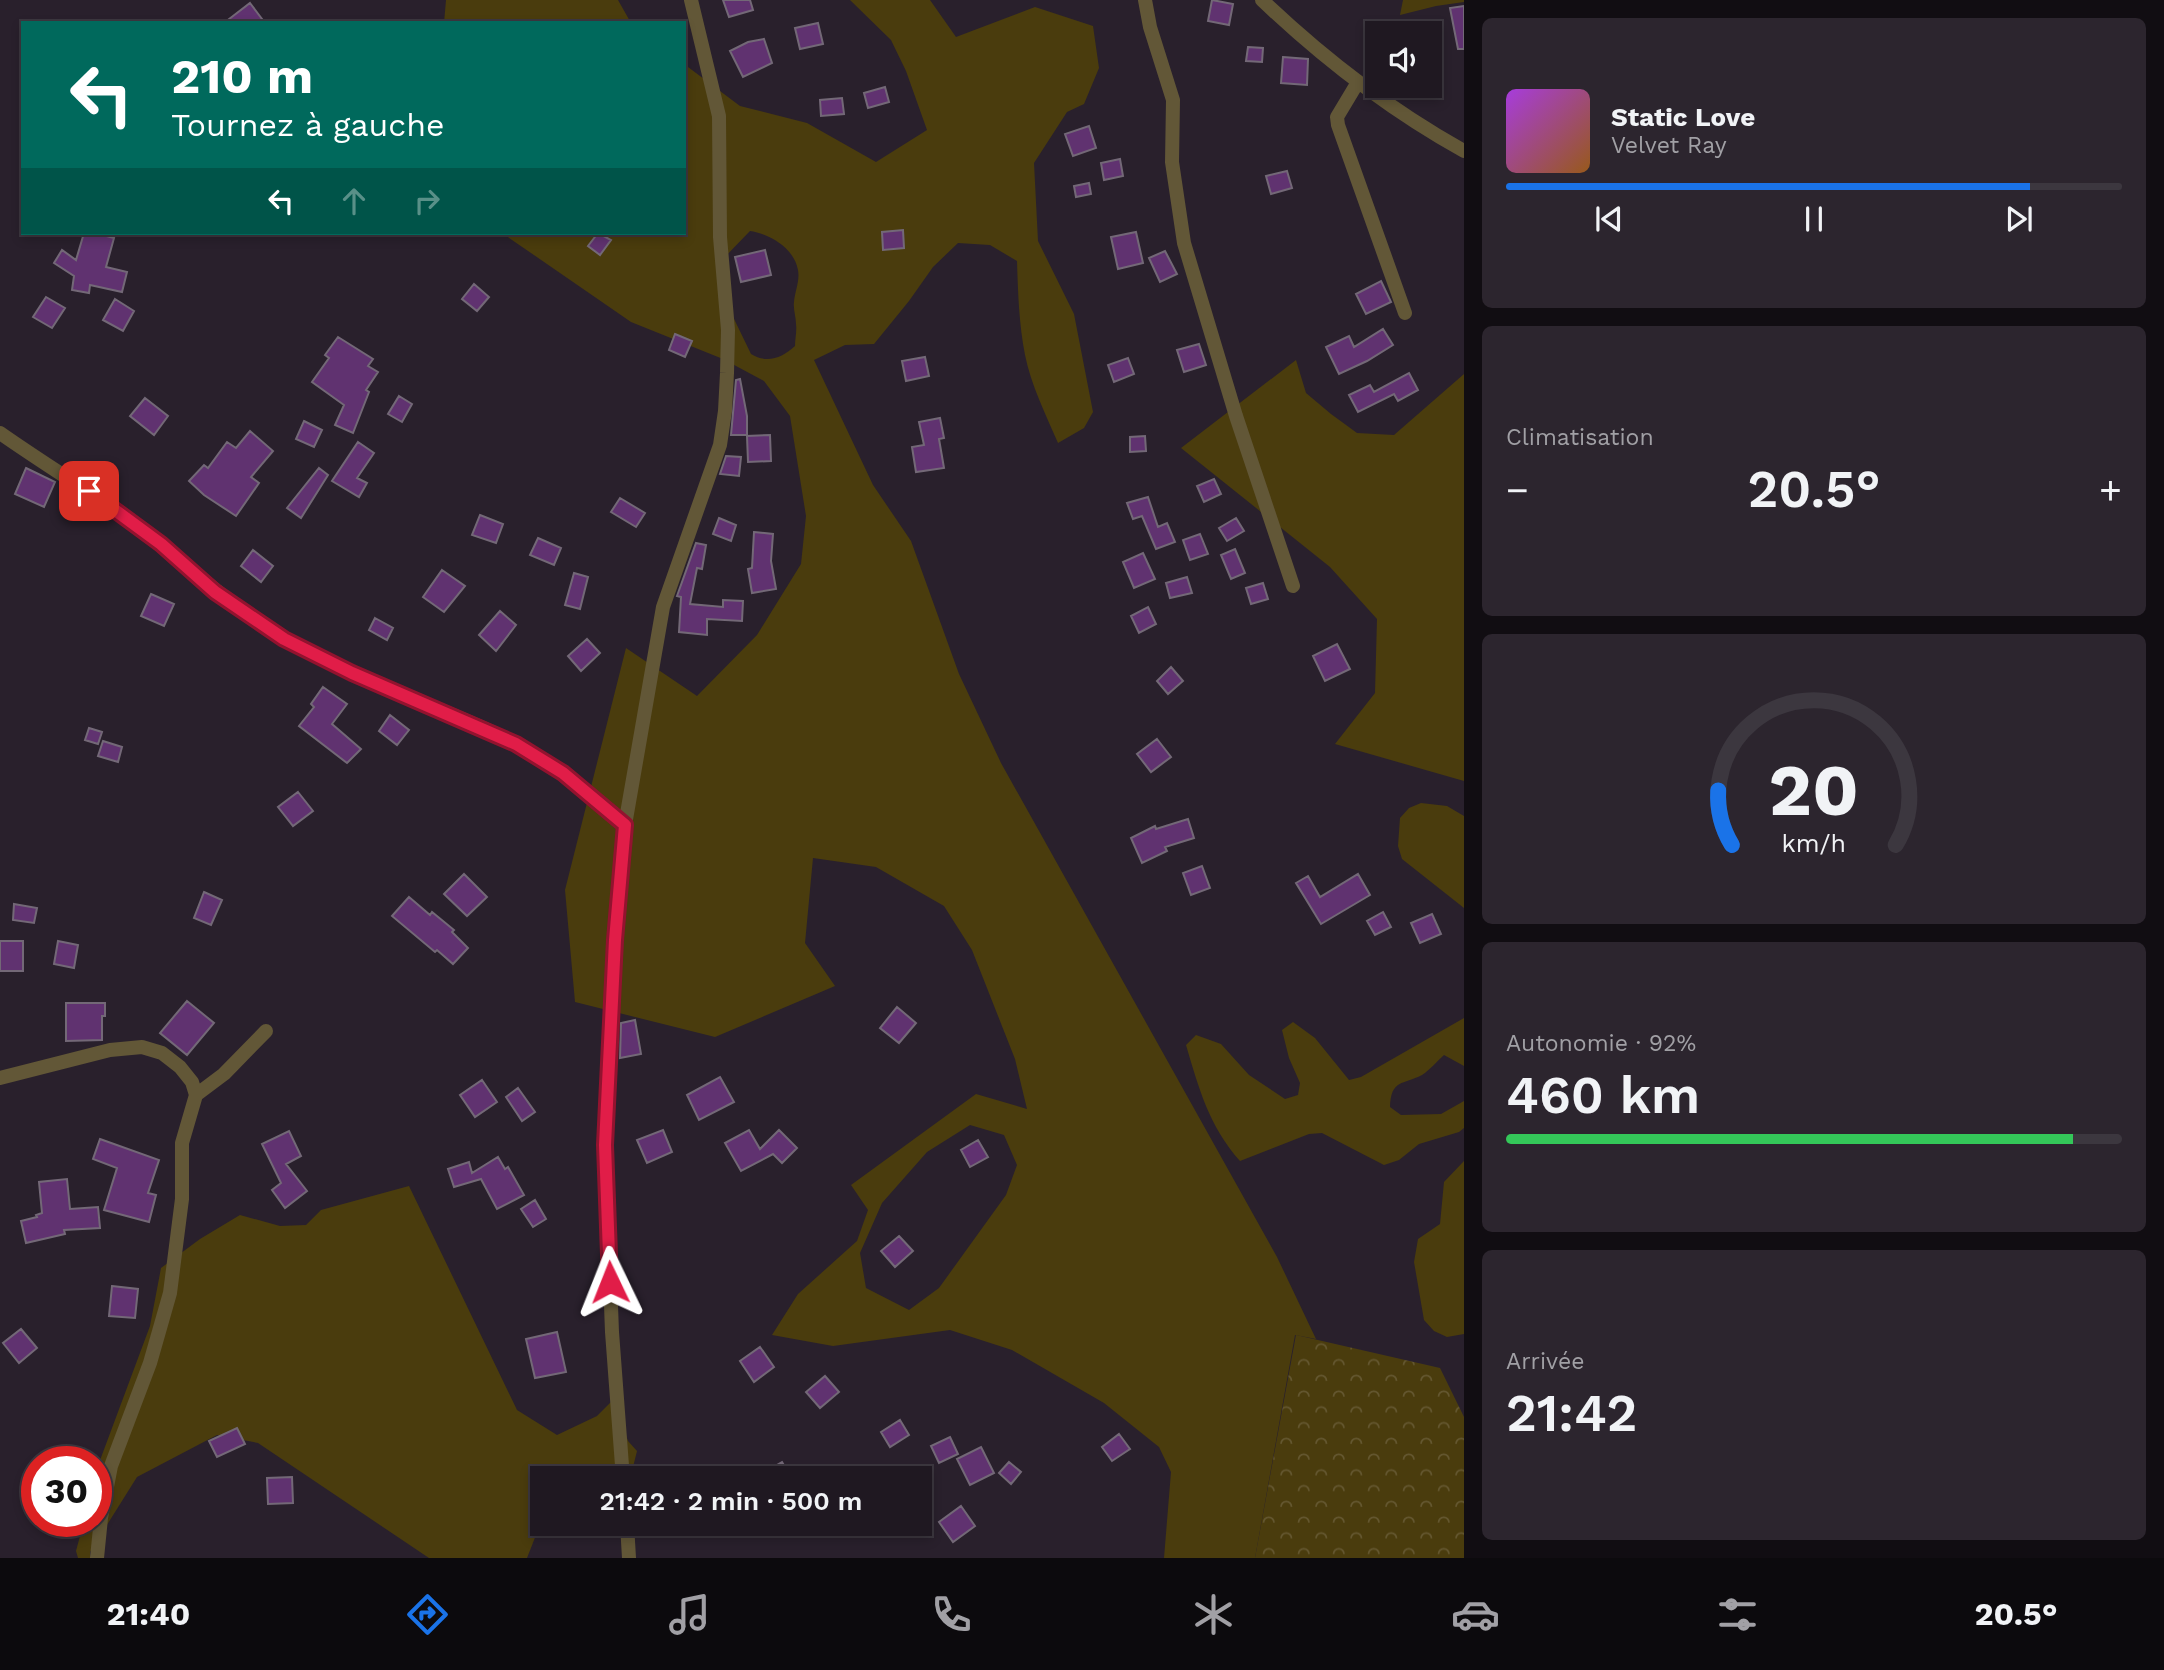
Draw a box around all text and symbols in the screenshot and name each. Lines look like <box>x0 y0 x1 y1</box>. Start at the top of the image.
map controls <box>1365 21 1442 98</box>
button: sound <box>1365 21 1442 98</box>
text: 210 m <box>171 47 313 105</box>
icon: left <box>56 49 147 140</box>
text: Static Love <box>1611 102 1755 132</box>
text: Tournez à gauche <box>171 106 444 144</box>
text: Velvet Ray <box>1611 132 1727 159</box>
icon: left <box>262 182 300 220</box>
icon: ahead <box>335 182 373 220</box>
icon: right <box>408 182 446 220</box>
icon: previous <box>1590 200 1628 238</box>
icon: pause <box>1795 200 1833 238</box>
icon: next <box>2000 200 2038 238</box>
text: Climatisation <box>1506 424 1654 451</box>
text: 20.5° <box>1748 459 1880 520</box>
pin <box>59 461 119 521</box>
text: − <box>1506 468 1529 512</box>
text: + <box>2099 468 2122 512</box>
icon: arrive <box>70 472 108 510</box>
text: 20 <box>1769 747 1859 833</box>
text: km/h <box>1782 829 1846 858</box>
text: Autonomie · 92% <box>1506 1030 1696 1057</box>
text: 460 km <box>1506 1065 1700 1126</box>
position arrow <box>573 1245 647 1319</box>
text: Arrivée <box>1506 1348 1585 1375</box>
text: 21:42 <box>1506 1383 1637 1444</box>
speed limit sign: 30 <box>21 1446 112 1537</box>
text: 21:42 · 2 min · 500 m <box>600 1486 862 1516</box>
icon: directions <box>403 1590 452 1639</box>
icon: music <box>665 1590 714 1639</box>
icon: phone <box>927 1590 976 1639</box>
icon: climate <box>1189 1590 1238 1639</box>
icon: car <box>1451 1590 1500 1639</box>
icon: filters <box>1713 1590 1762 1639</box>
text: 21:40 <box>106 1595 190 1633</box>
text: 20.5° <box>1974 1595 2058 1633</box>

